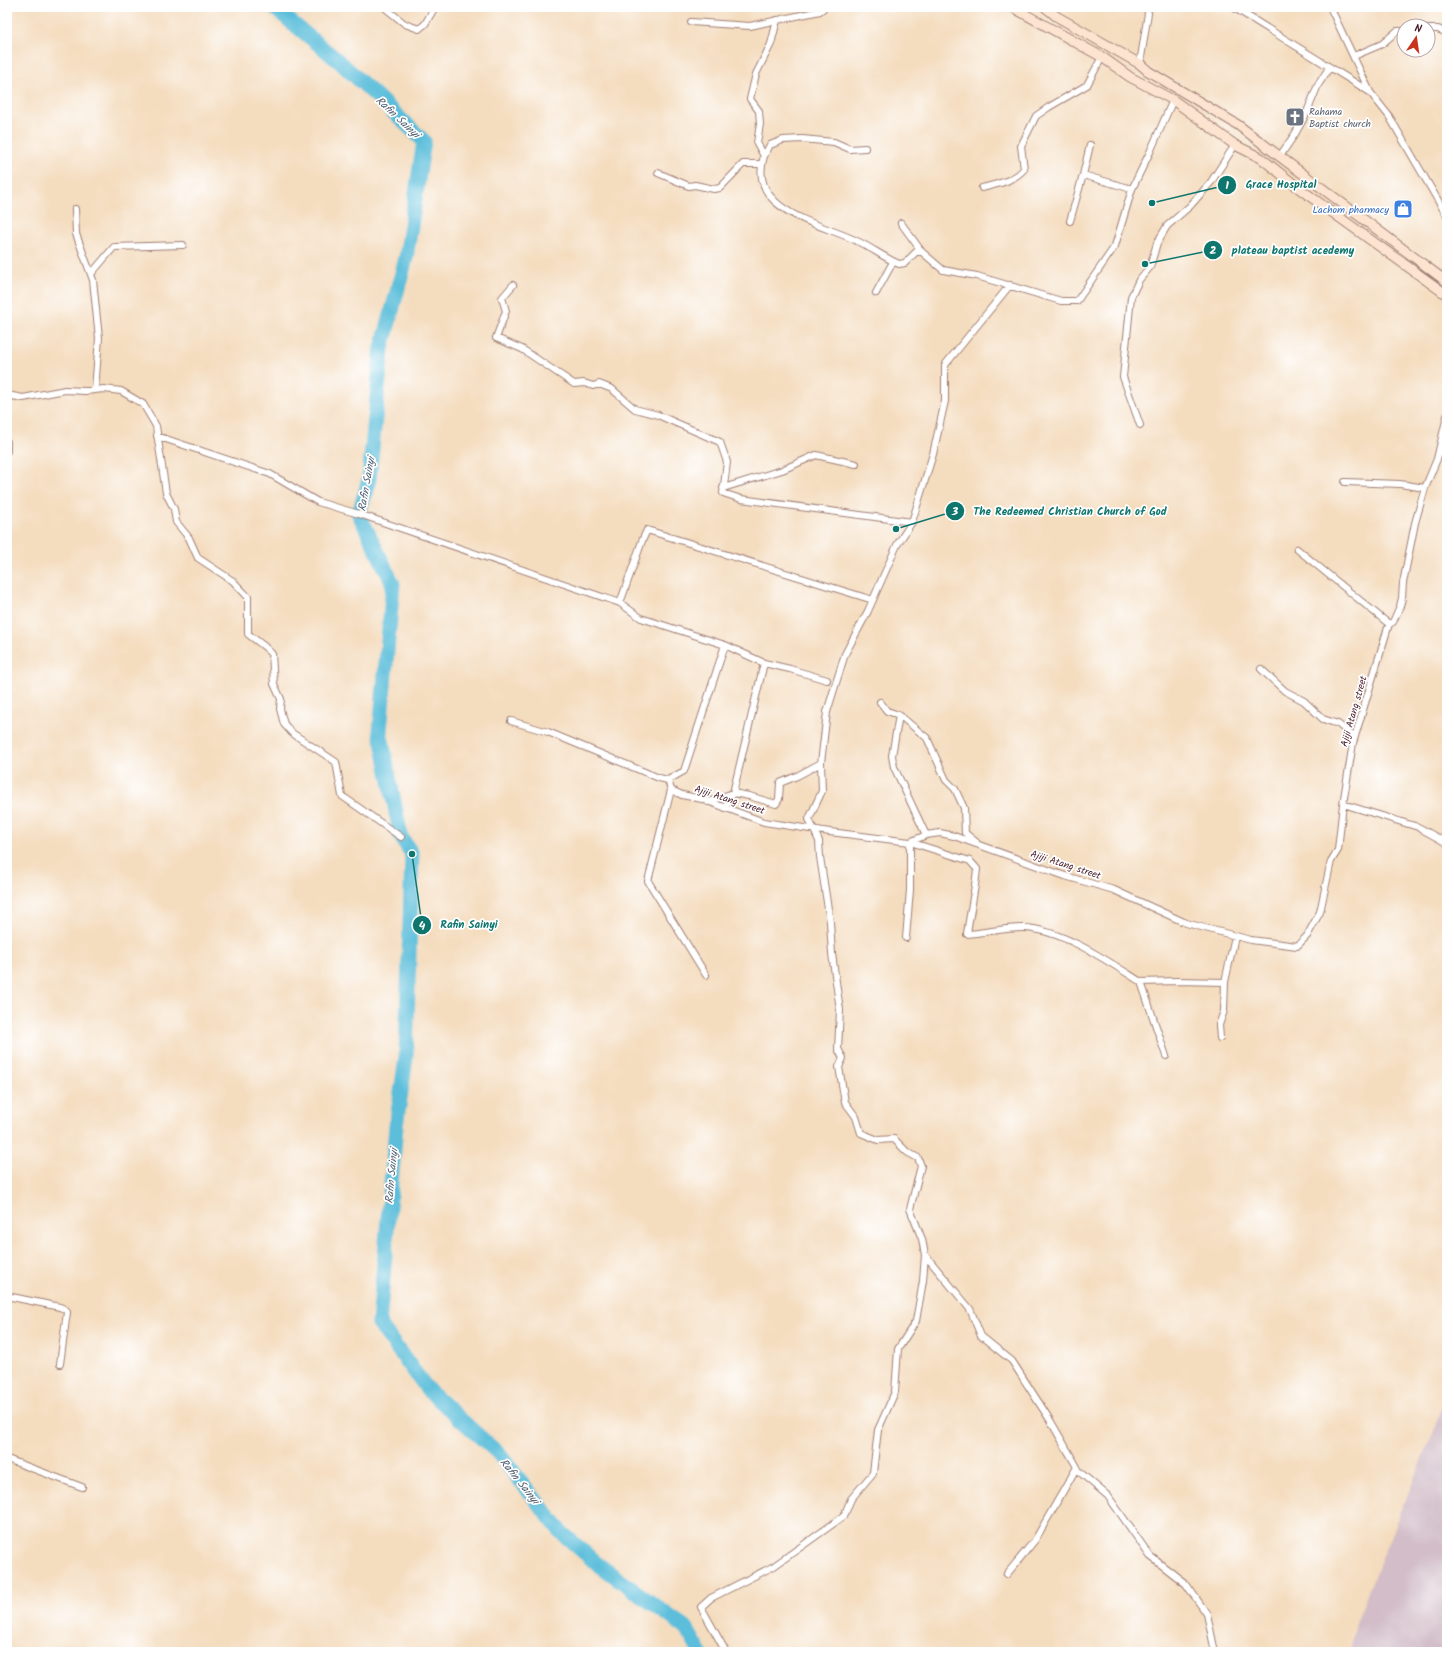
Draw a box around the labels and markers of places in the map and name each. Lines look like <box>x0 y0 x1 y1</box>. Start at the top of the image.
place label: Rahama Baptist church <box>1309 104 1371 132</box>
church icon: Rahama Baptist church <box>1284 106 1306 128</box>
callout: Grace Hospital <box>1217 173 1324 196</box>
shop icon: Lachom pharmacy <box>1392 198 1414 220</box>
place label: Lachom pharmacy <box>1313 202 1389 218</box>
callout: plateau baptist acedemy <box>1203 239 1362 262</box>
callout: The Redeemed Christian Church of God <box>945 499 1174 522</box>
callout: Rafin Sainyi <box>412 913 506 936</box>

